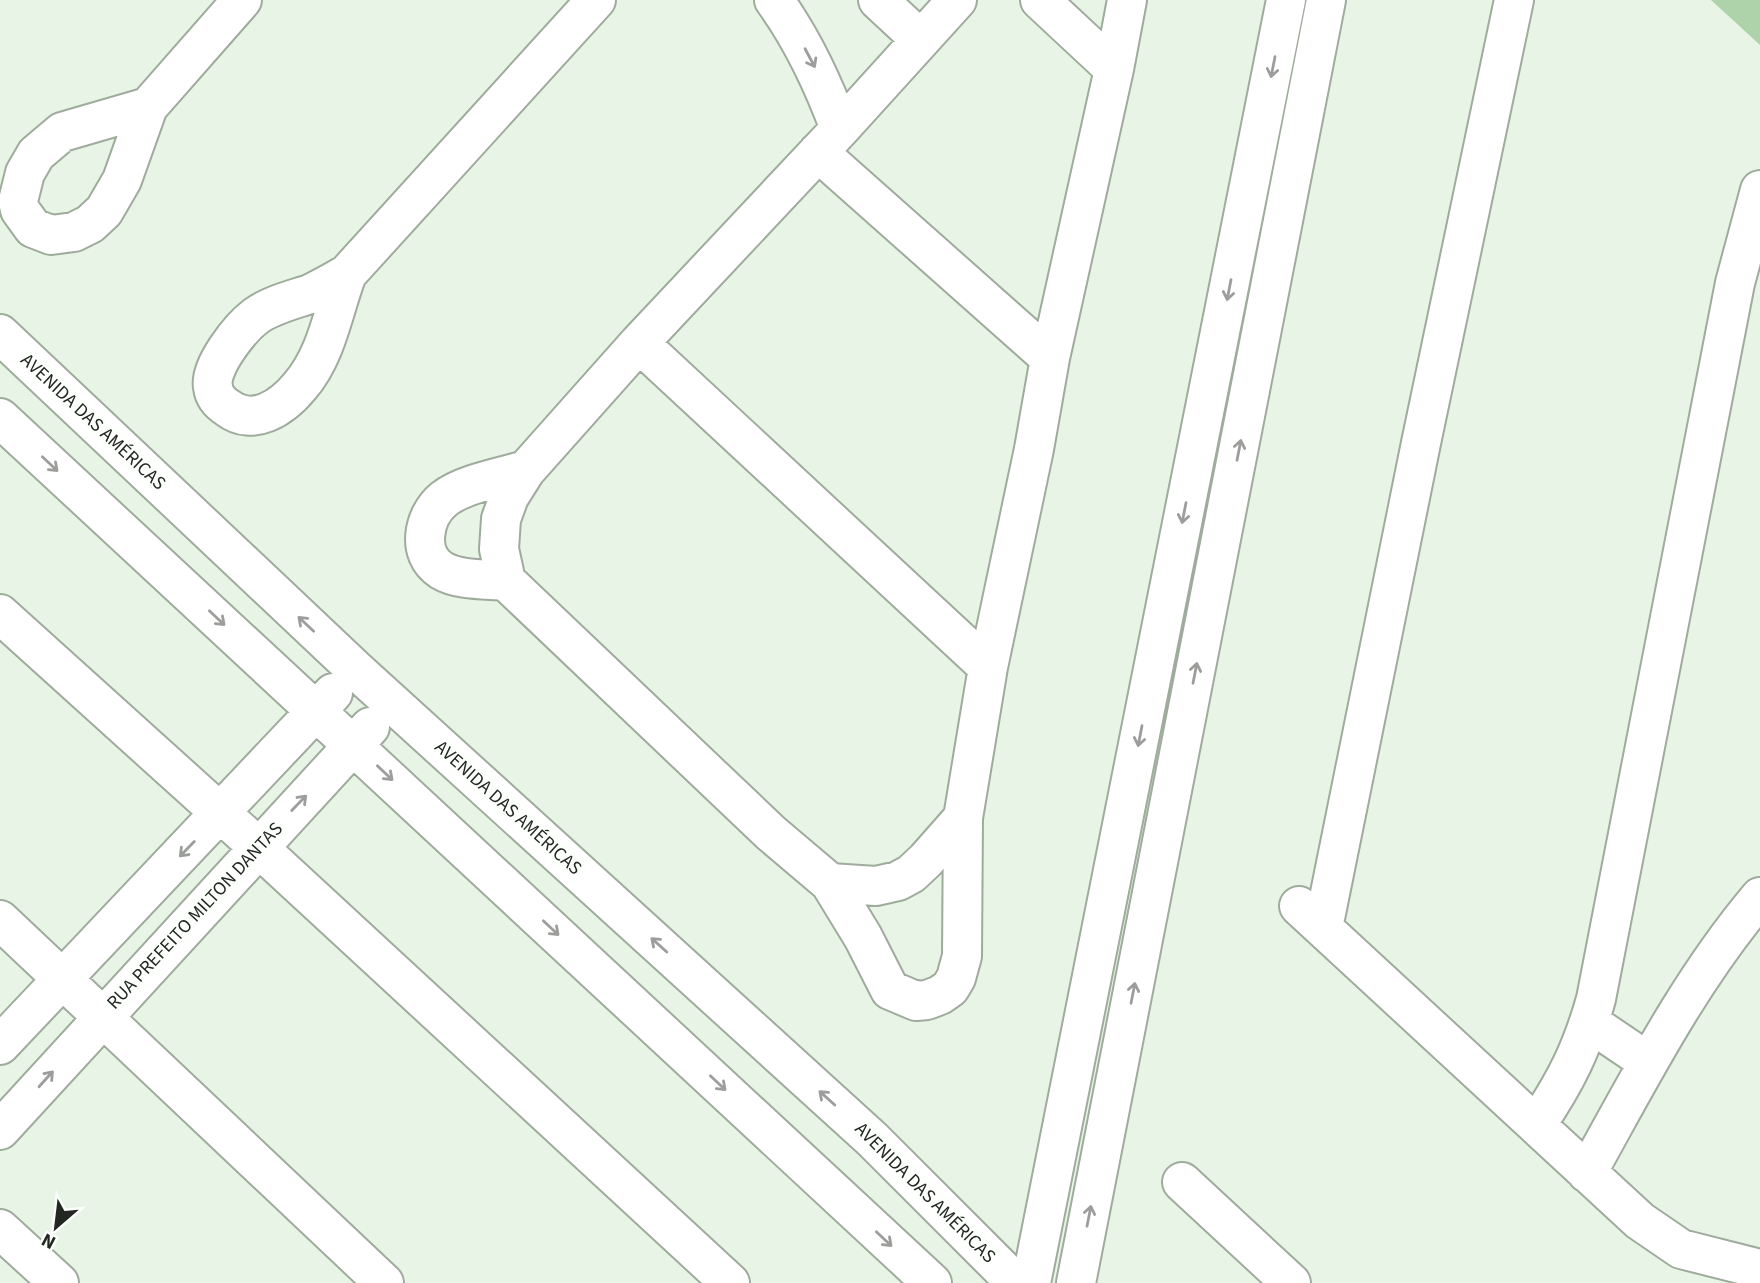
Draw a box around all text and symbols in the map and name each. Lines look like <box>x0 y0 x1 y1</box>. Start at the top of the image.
one-way arrow <box>804 47 817 68</box>
one-way arrow <box>1266 55 1279 78</box>
one-way arrow <box>1221 278 1235 301</box>
street label: AVENIDA DAS AMÉRICAS <box>14 347 172 497</box>
one-way arrow <box>1232 439 1246 462</box>
one-way arrow <box>41 456 59 472</box>
one-way arrow <box>1177 501 1191 524</box>
one-way arrow <box>208 610 225 627</box>
one-way arrow <box>298 615 315 632</box>
one-way arrow <box>1189 662 1202 685</box>
one-way arrow <box>1133 724 1146 747</box>
street label: AVENIDA DAS AMÉRICAS <box>428 734 588 882</box>
one-way arrow <box>376 765 393 782</box>
one-way arrow <box>291 795 308 812</box>
street label: RUA PREFEITO MILTON DANTAS <box>101 816 289 1016</box>
one-way arrow <box>178 841 195 858</box>
one-way arrow <box>543 920 560 937</box>
one-way arrow <box>651 937 668 954</box>
one-way arrow <box>1126 982 1140 1005</box>
one-way arrow <box>38 1070 54 1088</box>
one-way arrow <box>709 1075 726 1092</box>
one-way arrow <box>819 1090 836 1107</box>
street label: AVENIDA DAS AMÉRICAS <box>848 1116 1002 1270</box>
north arrow <box>21 1192 91 1262</box>
one-way arrow <box>1083 1205 1096 1228</box>
text: N <box>37 1226 61 1256</box>
one-way arrow <box>875 1230 892 1247</box>

